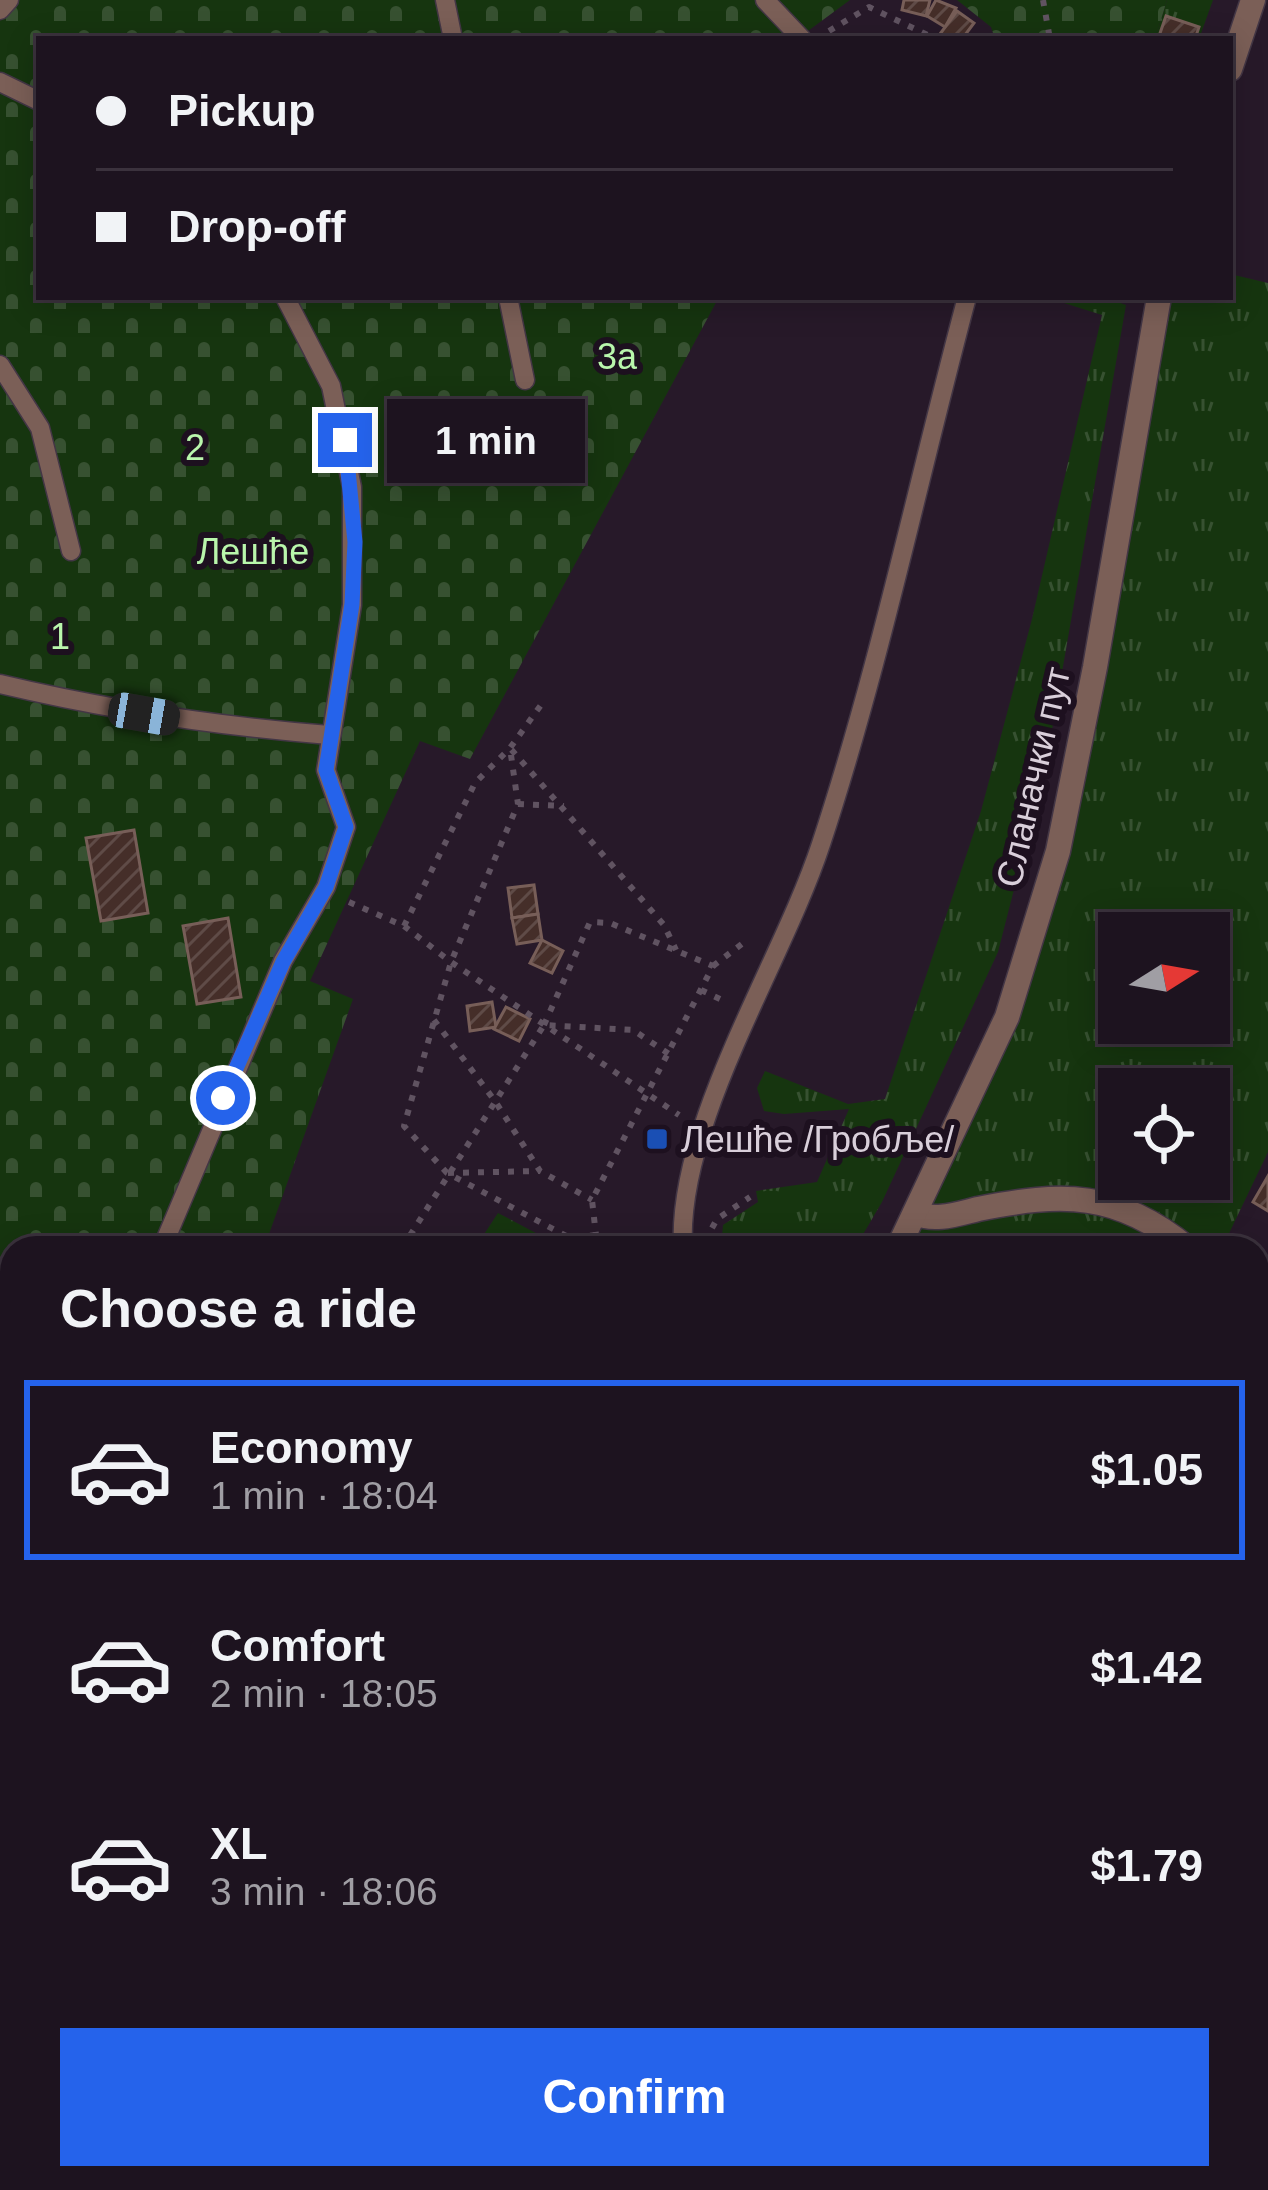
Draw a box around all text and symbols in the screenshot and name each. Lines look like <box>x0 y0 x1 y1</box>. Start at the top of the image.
text: Pickup <box>168 85 316 136</box>
text: Drop-off <box>168 201 345 252</box>
park label: 3a <box>597 336 638 377</box>
callout: 1 min <box>387 398 585 482</box>
route end <box>318 413 372 467</box>
text: 1 min <box>435 419 537 462</box>
park label: 2 <box>185 427 205 468</box>
park label: Лешће <box>197 531 309 572</box>
park label: 1 <box>50 616 70 657</box>
street label: Сланачки пут <box>988 663 1078 891</box>
car <box>105 690 183 738</box>
north arrow <box>1098 912 1230 1044</box>
map controls <box>1098 912 1230 1200</box>
button: locate <box>1098 1068 1230 1200</box>
route start <box>196 1071 250 1125</box>
place label: Лешће /Гробље/ <box>681 1119 954 1160</box>
marker: Лешће /Гробље/ <box>644 1126 670 1152</box>
text: Choose a ride <box>60 1278 417 1338</box>
icon: car <box>66 1416 174 1524</box>
text: Economy <box>210 1422 413 1473</box>
text: $1.05 <box>1090 1444 1203 1495</box>
text: 1 min · 18:04 <box>210 1474 438 1517</box>
icon: car <box>66 1614 174 1722</box>
text: Comfort <box>210 1620 385 1671</box>
text: $1.42 <box>1090 1642 1203 1693</box>
text: 2 min · 18:05 <box>210 1672 438 1715</box>
icon: car <box>66 1812 174 1920</box>
text: XL <box>210 1818 268 1869</box>
text: $1.79 <box>1090 1840 1203 1891</box>
text: 3 min · 18:06 <box>210 1870 438 1913</box>
button: Confirm <box>60 2028 1209 2166</box>

